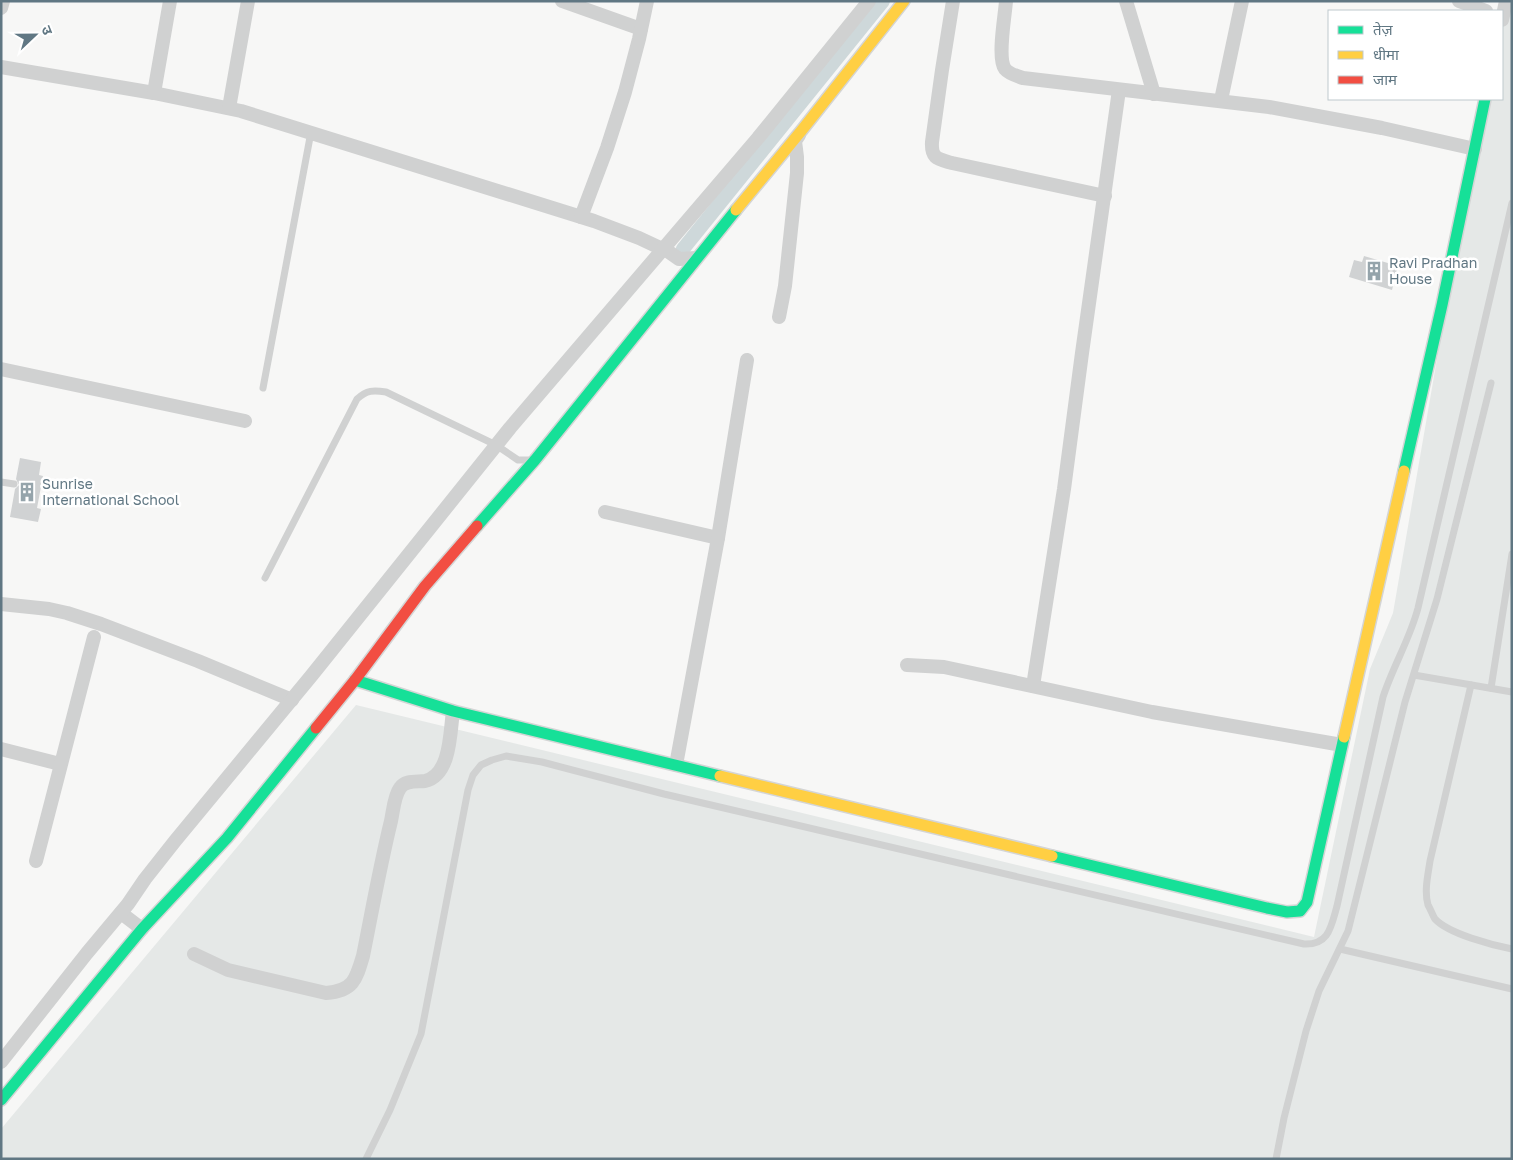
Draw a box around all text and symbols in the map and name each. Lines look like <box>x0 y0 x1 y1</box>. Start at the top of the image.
north arrow <box>10 10 60 60</box>
legend <box>1328 10 1503 100</box>
text: तेज़ <box>1373 20 1394 38</box>
text: उ <box>38 23 57 38</box>
text: धीमा <box>1373 45 1400 63</box>
text: जाम <box>1373 70 1398 88</box>
place label: Ravi Pradhan House <box>1389 254 1477 287</box>
building icon: Ravi Pradhan House <box>1363 260 1385 282</box>
place label: Sunrise International School <box>42 475 179 508</box>
building icon: Sunrise International School <box>16 481 38 503</box>

